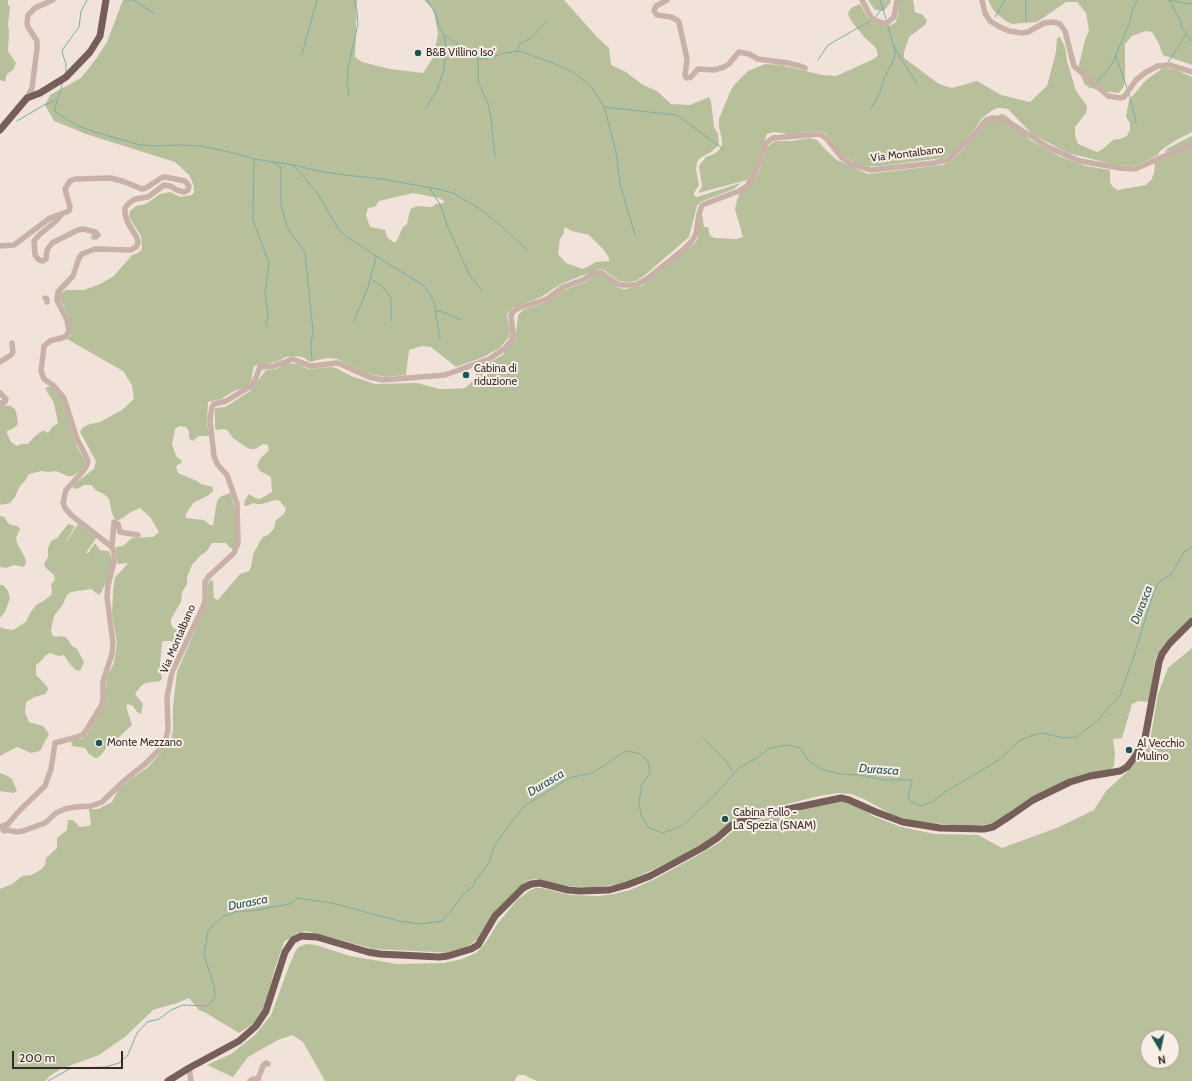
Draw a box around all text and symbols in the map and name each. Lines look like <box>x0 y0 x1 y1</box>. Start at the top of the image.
place label: B&B Villino Iso' <box>426 46 495 60</box>
marker: B&B Villino Iso' <box>413 48 423 58</box>
street label: Via Montalbano <box>870 143 944 165</box>
place label: Cabina di riduzione <box>474 362 517 388</box>
marker: Cabina di riduzione <box>461 370 471 380</box>
water label: Durasca <box>1128 584 1156 626</box>
street label: Via Montalbano <box>158 603 198 675</box>
place label: Monte Mezzano <box>107 736 182 750</box>
place label: Al Vecchio Mulino <box>1137 737 1185 763</box>
marker: Monte Mezzano <box>94 738 104 748</box>
marker: Al Vecchio Mulino <box>1124 745 1134 755</box>
water label: Durasca <box>858 761 900 779</box>
water label: Durasca <box>525 766 567 800</box>
place label: Cabina Follo - La Spezia (SNAM) <box>733 806 816 832</box>
marker: Cabina Follo - La Spezia (SNAM) <box>720 814 730 824</box>
water label: Durasca <box>227 892 269 914</box>
north arrow <box>1140 1029 1180 1069</box>
scale bar <box>14 1043 125 1069</box>
text: 200 m <box>19 1050 55 1065</box>
text: N <box>1157 1052 1167 1067</box>

